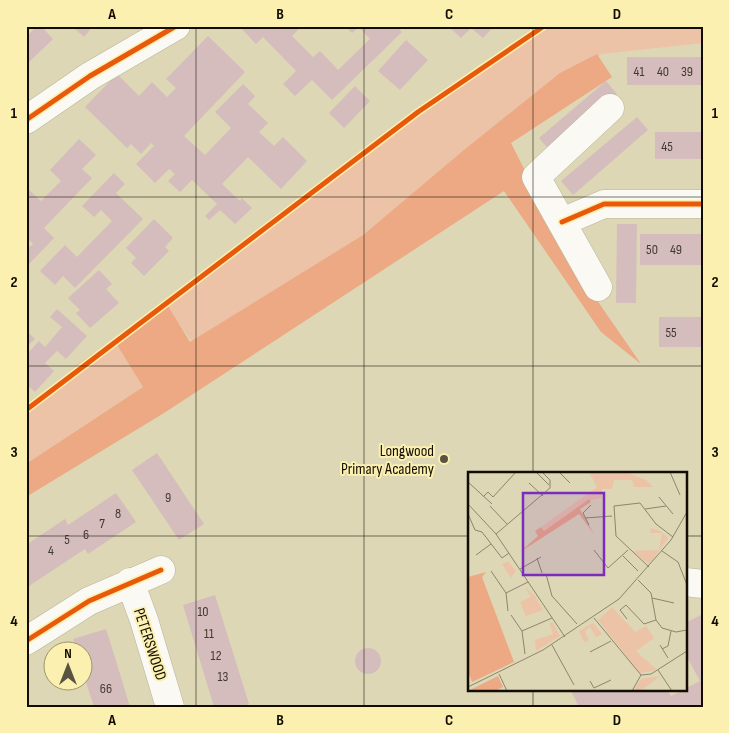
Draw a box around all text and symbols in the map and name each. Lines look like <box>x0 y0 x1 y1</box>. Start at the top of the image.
text: A <box>107 5 116 24</box>
text: B <box>276 5 284 24</box>
text: C <box>445 5 453 24</box>
text: D <box>613 5 621 24</box>
house number: 41 <box>634 63 644 80</box>
house number: 40 <box>657 63 669 80</box>
house number: 39 <box>681 63 693 80</box>
text: 1 <box>11 104 18 123</box>
text: 1 <box>712 104 719 123</box>
house number: 45 <box>661 138 673 155</box>
house number: 50 <box>646 241 658 258</box>
house number: 49 <box>670 241 682 258</box>
text: 2 <box>10 273 18 292</box>
text: 2 <box>711 273 719 292</box>
house number: 55 <box>665 324 677 341</box>
place label: Longwood Primary Academy <box>341 442 434 479</box>
text: 3 <box>10 443 18 462</box>
text: 3 <box>711 443 719 462</box>
marker: Longwood Primary Academy <box>438 453 450 465</box>
inset map <box>468 472 686 690</box>
house number: 9 <box>165 489 171 506</box>
house number: 8 <box>115 505 121 522</box>
house number: 7 <box>99 515 105 532</box>
house number: 6 <box>83 526 89 543</box>
house number: 5 <box>64 531 70 548</box>
house number: 4 <box>48 542 54 559</box>
house number: 10 <box>197 603 209 620</box>
street label: PETERSWOOD <box>129 606 170 683</box>
text: 4 <box>10 612 18 631</box>
text: 4 <box>711 612 719 631</box>
house number: 11 <box>204 625 214 642</box>
north arrow <box>42 640 92 690</box>
text: N <box>64 645 72 662</box>
house number: 12 <box>211 647 222 664</box>
house number: 13 <box>218 668 229 685</box>
house number: 66 <box>100 680 112 697</box>
text: A <box>107 711 116 730</box>
text: B <box>276 711 284 730</box>
text: C <box>445 711 453 730</box>
text: D <box>613 711 621 730</box>

